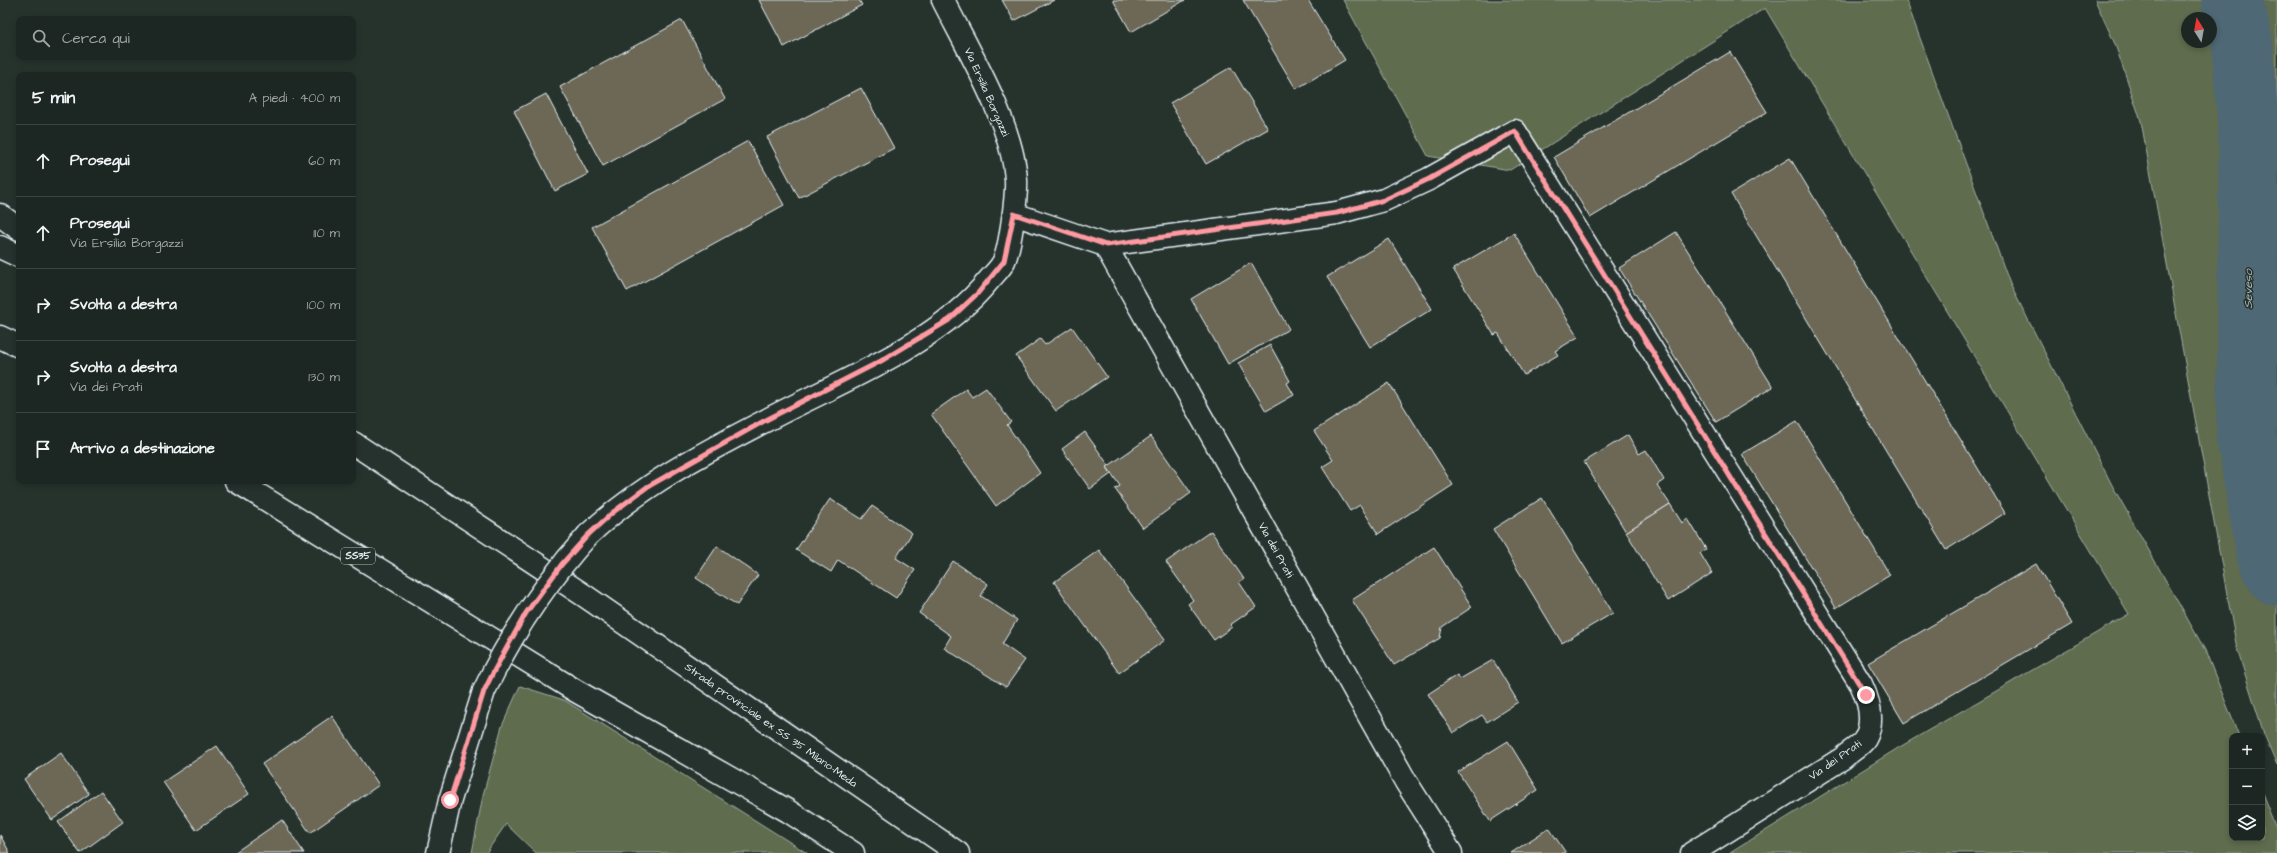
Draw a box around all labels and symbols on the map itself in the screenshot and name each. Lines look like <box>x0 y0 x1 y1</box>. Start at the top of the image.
north arrow <box>2181 12 2217 48</box>
street label: Via Ersilia Borgazzi <box>960 45 1013 139</box>
water label: Seveso <box>2240 268 2257 309</box>
street label: Via dei Prati <box>1255 520 1298 581</box>
road number: SS35 <box>341 548 375 564</box>
street label: Strada provinciale ex SS 35 Milano-Meda <box>682 659 861 791</box>
route end <box>1857 686 1875 704</box>
street label: Via dei Prati <box>1806 736 1865 784</box>
route start <box>441 791 459 809</box>

